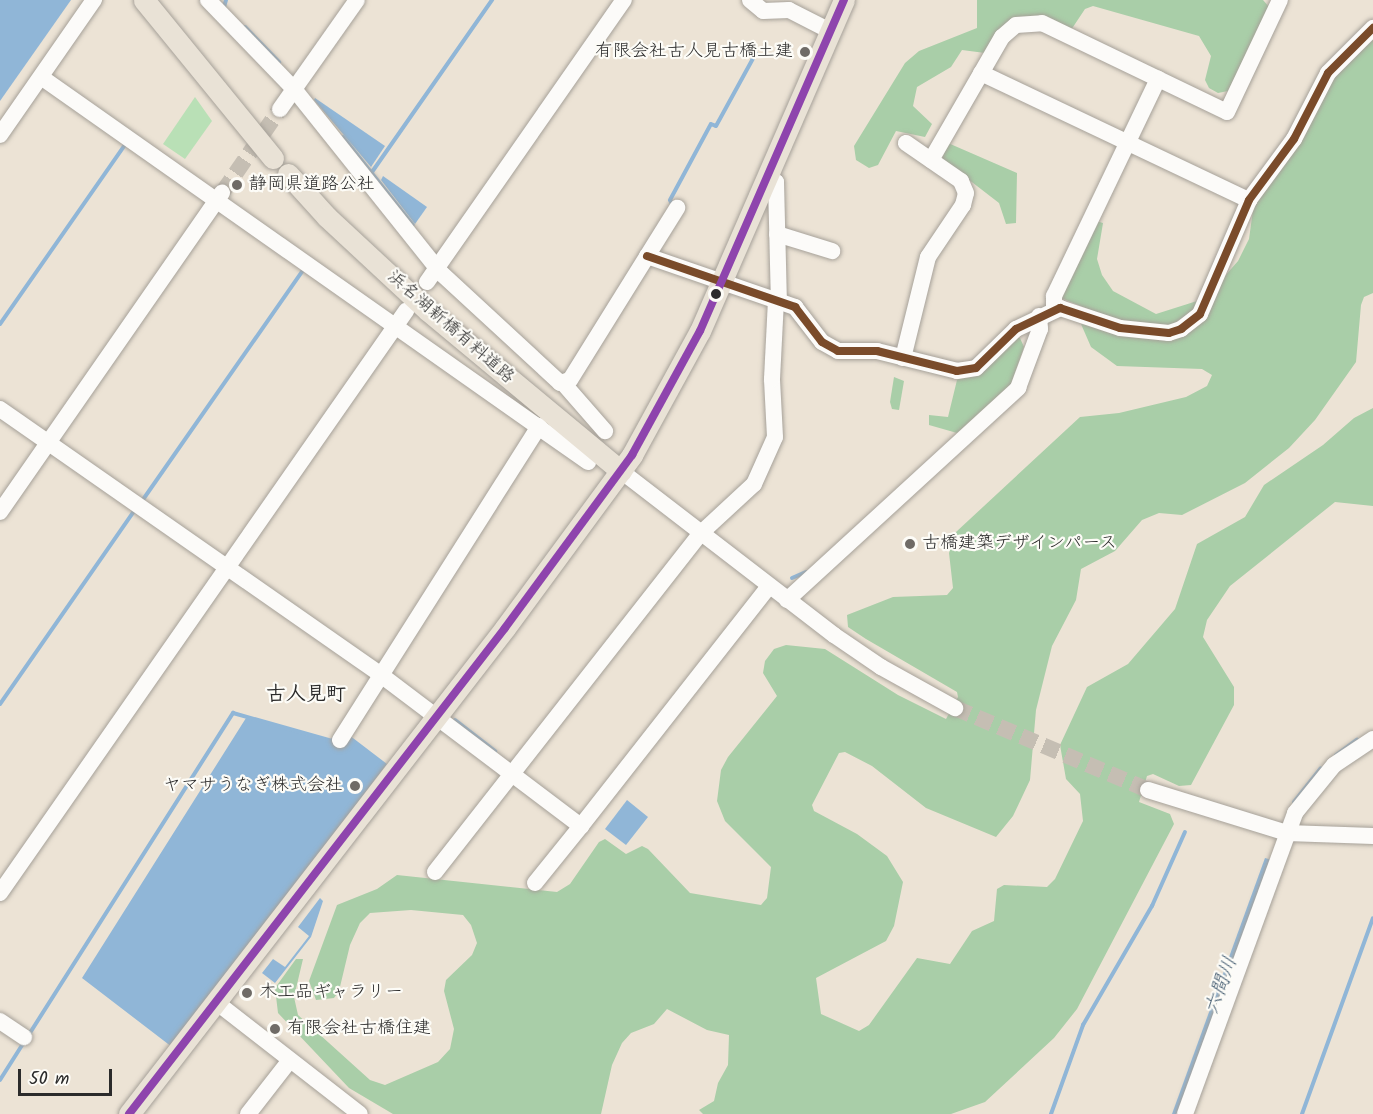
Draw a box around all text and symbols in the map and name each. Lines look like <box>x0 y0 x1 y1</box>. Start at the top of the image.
place label: 有限会社古人見古橋土建 <box>595 41 793 63</box>
marker: 有限会社古人見古橋土建 <box>798 45 812 59</box>
place label: 静岡県道路公社 <box>249 174 375 196</box>
marker: 静岡県道路公社 <box>230 178 244 192</box>
street label: 浜名湖新橋有料道路 <box>382 267 518 389</box>
unlabelled marker <box>710 288 722 300</box>
place label: 古橋建築デザインパース <box>922 533 1120 555</box>
marker: 古橋建築デザインパース <box>903 537 917 551</box>
district label: 古人見町 <box>266 683 346 707</box>
place label: ヤマサうなぎ株式会社 <box>163 775 343 797</box>
marker: ヤマサうなぎ株式会社 <box>348 779 362 793</box>
water label: 六間川 <box>1200 954 1244 1018</box>
place label: 木工品ギャラリー <box>259 982 403 1004</box>
marker: 木工品ギャラリー <box>240 986 254 1000</box>
place label: 有限会社古橋住建 <box>287 1018 431 1040</box>
marker: 有限会社古橋住建 <box>268 1022 282 1036</box>
scale bar <box>21 1057 116 1095</box>
text: 50 m <box>29 1065 69 1094</box>

